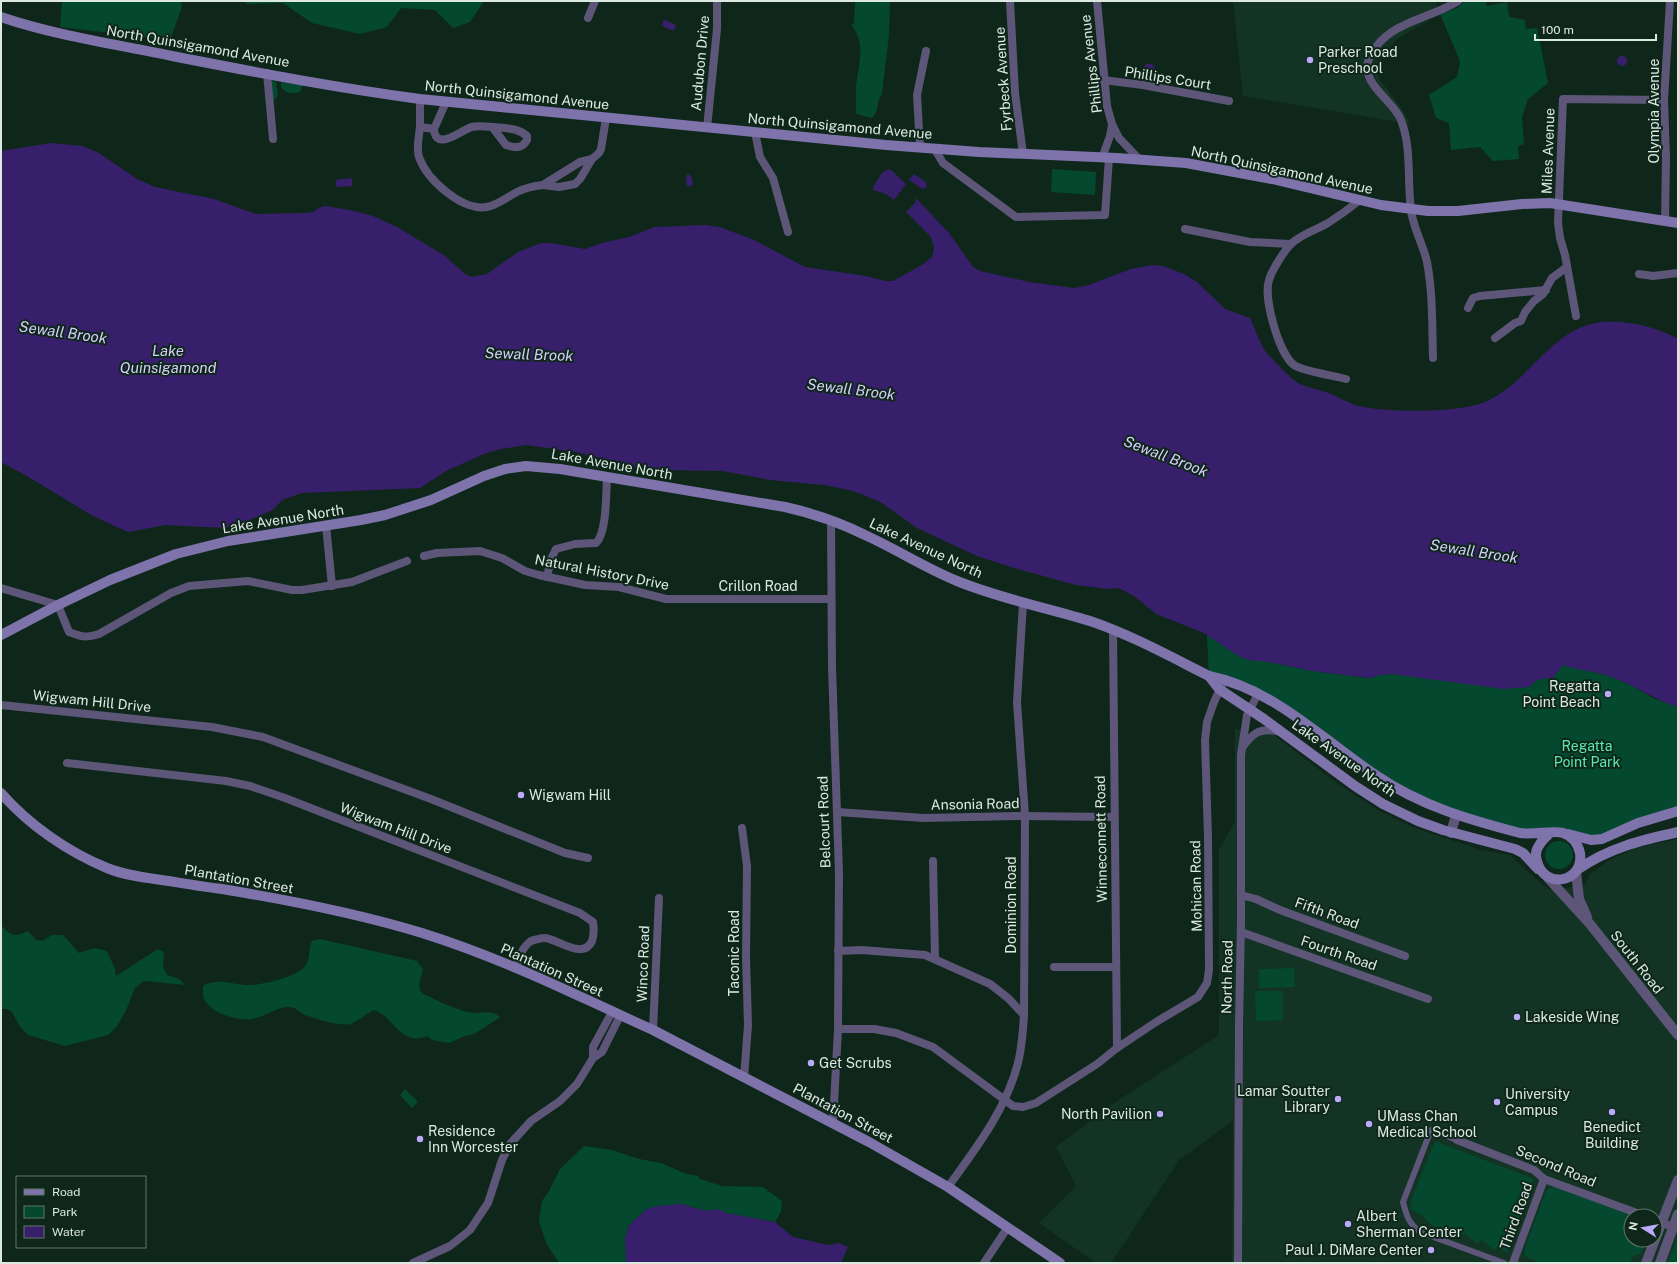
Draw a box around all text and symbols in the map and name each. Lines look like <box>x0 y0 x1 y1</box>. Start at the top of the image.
street label: Phillips Avenue <box>1077 14 1105 114</box>
street label: Audubon Drive <box>688 15 712 111</box>
scale bar <box>1535 16 1656 42</box>
street label: North Quinsigamond Avenue <box>105 22 291 70</box>
text: 100 m <box>1541 23 1574 37</box>
street label: Fyrbeck Avenue <box>991 26 1015 132</box>
place label: Parker Road Preschool <box>1318 44 1398 76</box>
marker: Parker Road Preschool <box>1305 55 1315 65</box>
street label: Olympia Avenue <box>1646 59 1662 163</box>
street label: Phillips Court <box>1124 63 1212 93</box>
street label: North Quinsigamond Avenue <box>424 77 610 113</box>
street label: Miles Avenue <box>1538 108 1558 194</box>
street label: North Quinsigamond Avenue <box>747 110 933 142</box>
street label: North Quinsigamond Avenue <box>1190 143 1374 197</box>
water label: Sewall Brook <box>18 317 109 347</box>
water label: Lake Quinsigamond <box>120 342 217 376</box>
water label: Sewall Brook <box>484 344 575 364</box>
water label: Sewall Brook <box>806 375 897 403</box>
water label: Sewall Brook <box>1122 432 1211 480</box>
street label: Lake Avenue North <box>550 445 674 483</box>
street label: Lake Avenue North <box>221 501 345 537</box>
street label: Lake Avenue North <box>867 515 985 581</box>
water label: Sewall Brook <box>1429 536 1520 566</box>
street label: Natural History Drive <box>534 551 671 593</box>
street label: Crillon Road <box>718 578 798 594</box>
place label: Regatta Point Beach <box>1523 678 1600 710</box>
street label: Wigwam Hill Drive <box>32 687 152 715</box>
marker: Regatta Point Beach <box>1603 689 1613 699</box>
street label: Lake Avenue North <box>1289 716 1399 800</box>
park label: Regatta Point Park <box>1554 738 1621 770</box>
street label: Winneconnett Road <box>1092 775 1110 903</box>
street label: Belcourt Road <box>814 776 834 868</box>
place label: Wigwam Hill <box>529 787 611 803</box>
marker: Wigwam Hill <box>516 790 526 800</box>
street label: Ansonia Road <box>930 795 1020 813</box>
street label: Wigwam Hill Drive <box>338 799 454 857</box>
street label: Mohican Road <box>1187 840 1205 932</box>
street label: Dominion Road <box>1003 856 1019 954</box>
street label: Plantation Street <box>183 862 295 896</box>
street label: Fifth Road <box>1293 894 1361 932</box>
street label: Taconic Road <box>726 910 742 996</box>
street label: Winco Road <box>634 925 652 1003</box>
street label: South Road <box>1607 927 1667 997</box>
street label: Fourth Road <box>1299 932 1379 974</box>
street label: Plantation Street <box>498 940 606 1000</box>
street label: North Road <box>1218 940 1236 1014</box>
place label: Lakeside Wing <box>1525 1009 1620 1025</box>
marker: Lakeside Wing <box>1512 1012 1522 1022</box>
place label: Get Scrubs <box>819 1055 892 1071</box>
marker: Get Scrubs <box>806 1058 816 1068</box>
street label: Plantation Street <box>790 1080 896 1146</box>
place label: Lamar Soutter Library <box>1237 1083 1331 1115</box>
place label: University Campus <box>1505 1086 1571 1118</box>
marker: Lamar Soutter Library <box>1333 1094 1343 1104</box>
marker: University Campus <box>1492 1097 1502 1107</box>
place label: North Pavilion <box>1061 1106 1152 1122</box>
marker: Benedict Building <box>1607 1107 1617 1117</box>
place label: UMass Chan Medical School <box>1377 1108 1477 1140</box>
marker: North Pavilion <box>1155 1109 1165 1119</box>
marker: UMass Chan Medical School <box>1364 1119 1374 1129</box>
place label: Benedict Building <box>1583 1119 1641 1151</box>
place label: Residence Inn Worcester <box>428 1123 518 1155</box>
marker: Residence Inn Worcester <box>415 1134 425 1144</box>
street label: Second Road <box>1513 1142 1599 1190</box>
legend <box>16 1176 146 1248</box>
street label: Third Road <box>1496 1180 1536 1252</box>
text: Road <box>52 1185 80 1199</box>
text: Park <box>52 1205 78 1219</box>
place label: Albert Sherman Center <box>1356 1208 1462 1240</box>
north arrow <box>1623 1208 1663 1248</box>
marker: Albert Sherman Center <box>1343 1219 1353 1229</box>
text: N <box>1626 1221 1640 1231</box>
text: Water <box>52 1225 86 1239</box>
place label: Paul J. DiMare Center <box>1285 1242 1423 1258</box>
marker: Paul J. DiMare Center <box>1426 1245 1436 1255</box>

